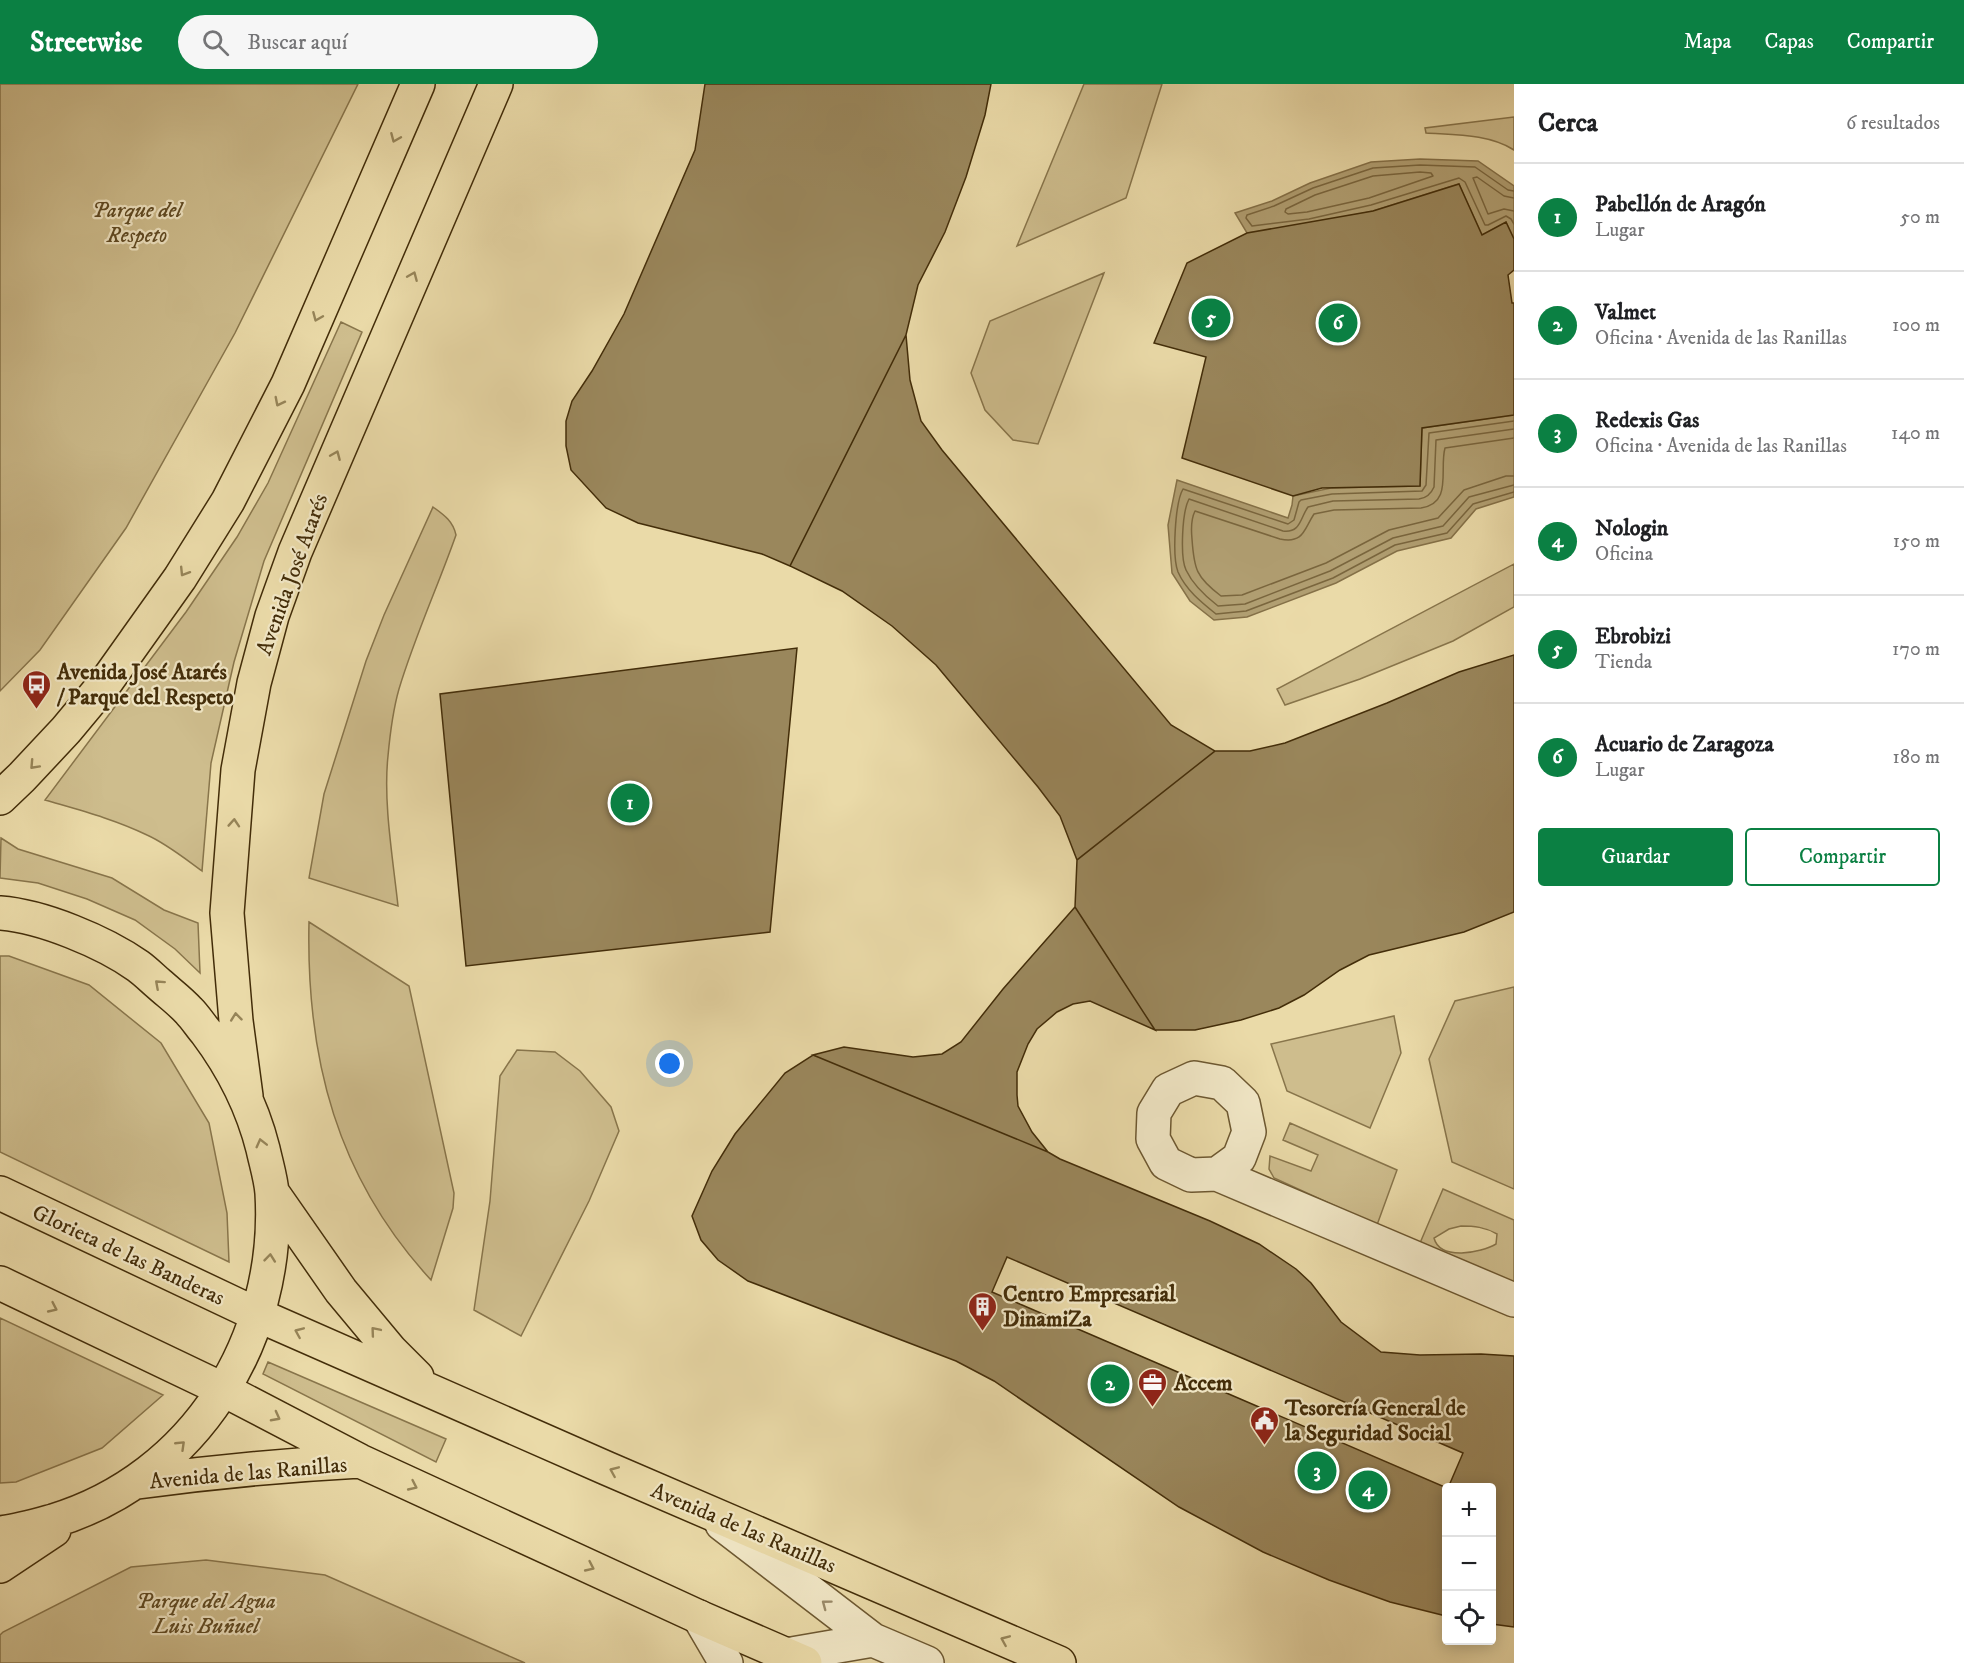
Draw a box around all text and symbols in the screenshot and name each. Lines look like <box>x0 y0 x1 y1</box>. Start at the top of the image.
search box <box>178 15 598 69</box>
text: Streetwise <box>30 25 142 60</box>
icon: search <box>199 26 232 59</box>
text: Buscar aquí <box>247 29 347 56</box>
text: Mapa <box>1684 29 1731 55</box>
text: Capas <box>1764 29 1814 55</box>
text: Compartir <box>1847 29 1934 55</box>
text: Cerca <box>1538 107 1598 140</box>
text: 6 resultados <box>1846 111 1940 136</box>
one-way arrow <box>390 131 402 142</box>
text: Pabellón de Aragón <box>1595 191 1766 218</box>
park label: Parque del Respeto <box>92 197 184 249</box>
text: 1 <box>1554 205 1561 230</box>
text: 50 m <box>1900 205 1940 230</box>
text: Lugar <box>1595 218 1645 243</box>
one-way arrow <box>406 271 418 282</box>
pin: 5 <box>1192 296 1230 340</box>
text: Valmet <box>1595 299 1656 326</box>
pin: 6 <box>1318 300 1358 346</box>
one-way arrow <box>312 310 324 321</box>
text: 2 <box>1553 313 1562 338</box>
text: 100 m <box>1892 313 1940 338</box>
text: Oficina · Avenida de las Ranillas <box>1595 326 1847 351</box>
one-way arrow <box>275 396 287 407</box>
text: Redexis Gas <box>1595 407 1699 434</box>
text: 3 <box>1554 421 1561 446</box>
text: 140 m <box>1891 421 1940 446</box>
text: Oficina · Avenida de las Ranillas <box>1595 434 1847 459</box>
one-way arrow <box>329 450 341 461</box>
street label: Avenida José Atarés <box>251 490 334 659</box>
text: Nologin <box>1595 515 1668 542</box>
text: 4 <box>1552 529 1563 554</box>
text: 150 m <box>1893 529 1940 554</box>
text: Oficina <box>1595 542 1653 567</box>
one-way arrow <box>179 566 191 576</box>
text: Ebrobizi <box>1595 623 1671 650</box>
text: 5 <box>1553 637 1562 662</box>
text: 170 m <box>1892 637 1940 662</box>
text: Tienda <box>1595 650 1652 675</box>
place label: Avenida José Atarés / Parque del Respeto <box>56 659 234 711</box>
bus stop icon: Avenida José Atarés / Parque del Respeto <box>20 668 52 710</box>
text: Acuario de Zaragoza <box>1595 731 1774 758</box>
text: 6 <box>1552 745 1563 770</box>
text: 180 m <box>1893 745 1940 770</box>
one-way arrow <box>30 758 41 769</box>
text: Lugar <box>1595 758 1645 783</box>
pin: 1 <box>610 780 650 826</box>
one-way arrow <box>227 818 240 827</box>
button: Guardar <box>1538 828 1733 886</box>
button: Compartir <box>1745 828 1940 886</box>
one-way arrow <box>155 980 166 991</box>
one-way arrow <box>230 1012 243 1022</box>
your location <box>655 1049 684 1078</box>
one-way arrow <box>256 1139 269 1149</box>
street label: Glorieta de las Banderas <box>28 1199 229 1312</box>
one-way arrow <box>263 1253 276 1262</box>
place label: Centro Empresarial DinamiZa <box>1003 1281 1176 1333</box>
building icon: Centro Empresarial DinamiZa <box>966 1290 998 1332</box>
one-way arrow <box>46 1301 57 1313</box>
one-way arrow <box>371 1327 382 1338</box>
one-way arrow <box>294 1328 305 1340</box>
pin: 2 <box>1090 1362 1130 1406</box>
office icon: Accem <box>1137 1366 1169 1408</box>
place label: Accem <box>1173 1370 1233 1397</box>
place label: Tesorería General de la Seguridad Social <box>1284 1395 1466 1447</box>
public building icon: Tesorería General de la Seguridad Social <box>1248 1404 1280 1446</box>
one-way arrow <box>269 1410 280 1421</box>
one-way arrow <box>173 1441 184 1452</box>
pin: 3 <box>1298 1448 1336 1494</box>
street label: Avenida de las Ranillas <box>148 1451 348 1496</box>
one-way arrow <box>609 1466 620 1478</box>
pin: 4 <box>1348 1468 1388 1512</box>
street label: Avenida de las Ranillas <box>647 1477 840 1580</box>
one-way arrow <box>407 1478 418 1490</box>
map controls <box>1442 1483 1496 1645</box>
button: + <box>1442 1483 1496 1537</box>
button: − <box>1442 1537 1496 1591</box>
one-way arrow <box>584 1560 595 1572</box>
park label: Parque del Agua Luis Buñuel <box>136 1588 276 1640</box>
button: locate <box>1442 1591 1496 1645</box>
one-way arrow <box>822 1600 833 1611</box>
one-way arrow <box>1000 1635 1011 1647</box>

